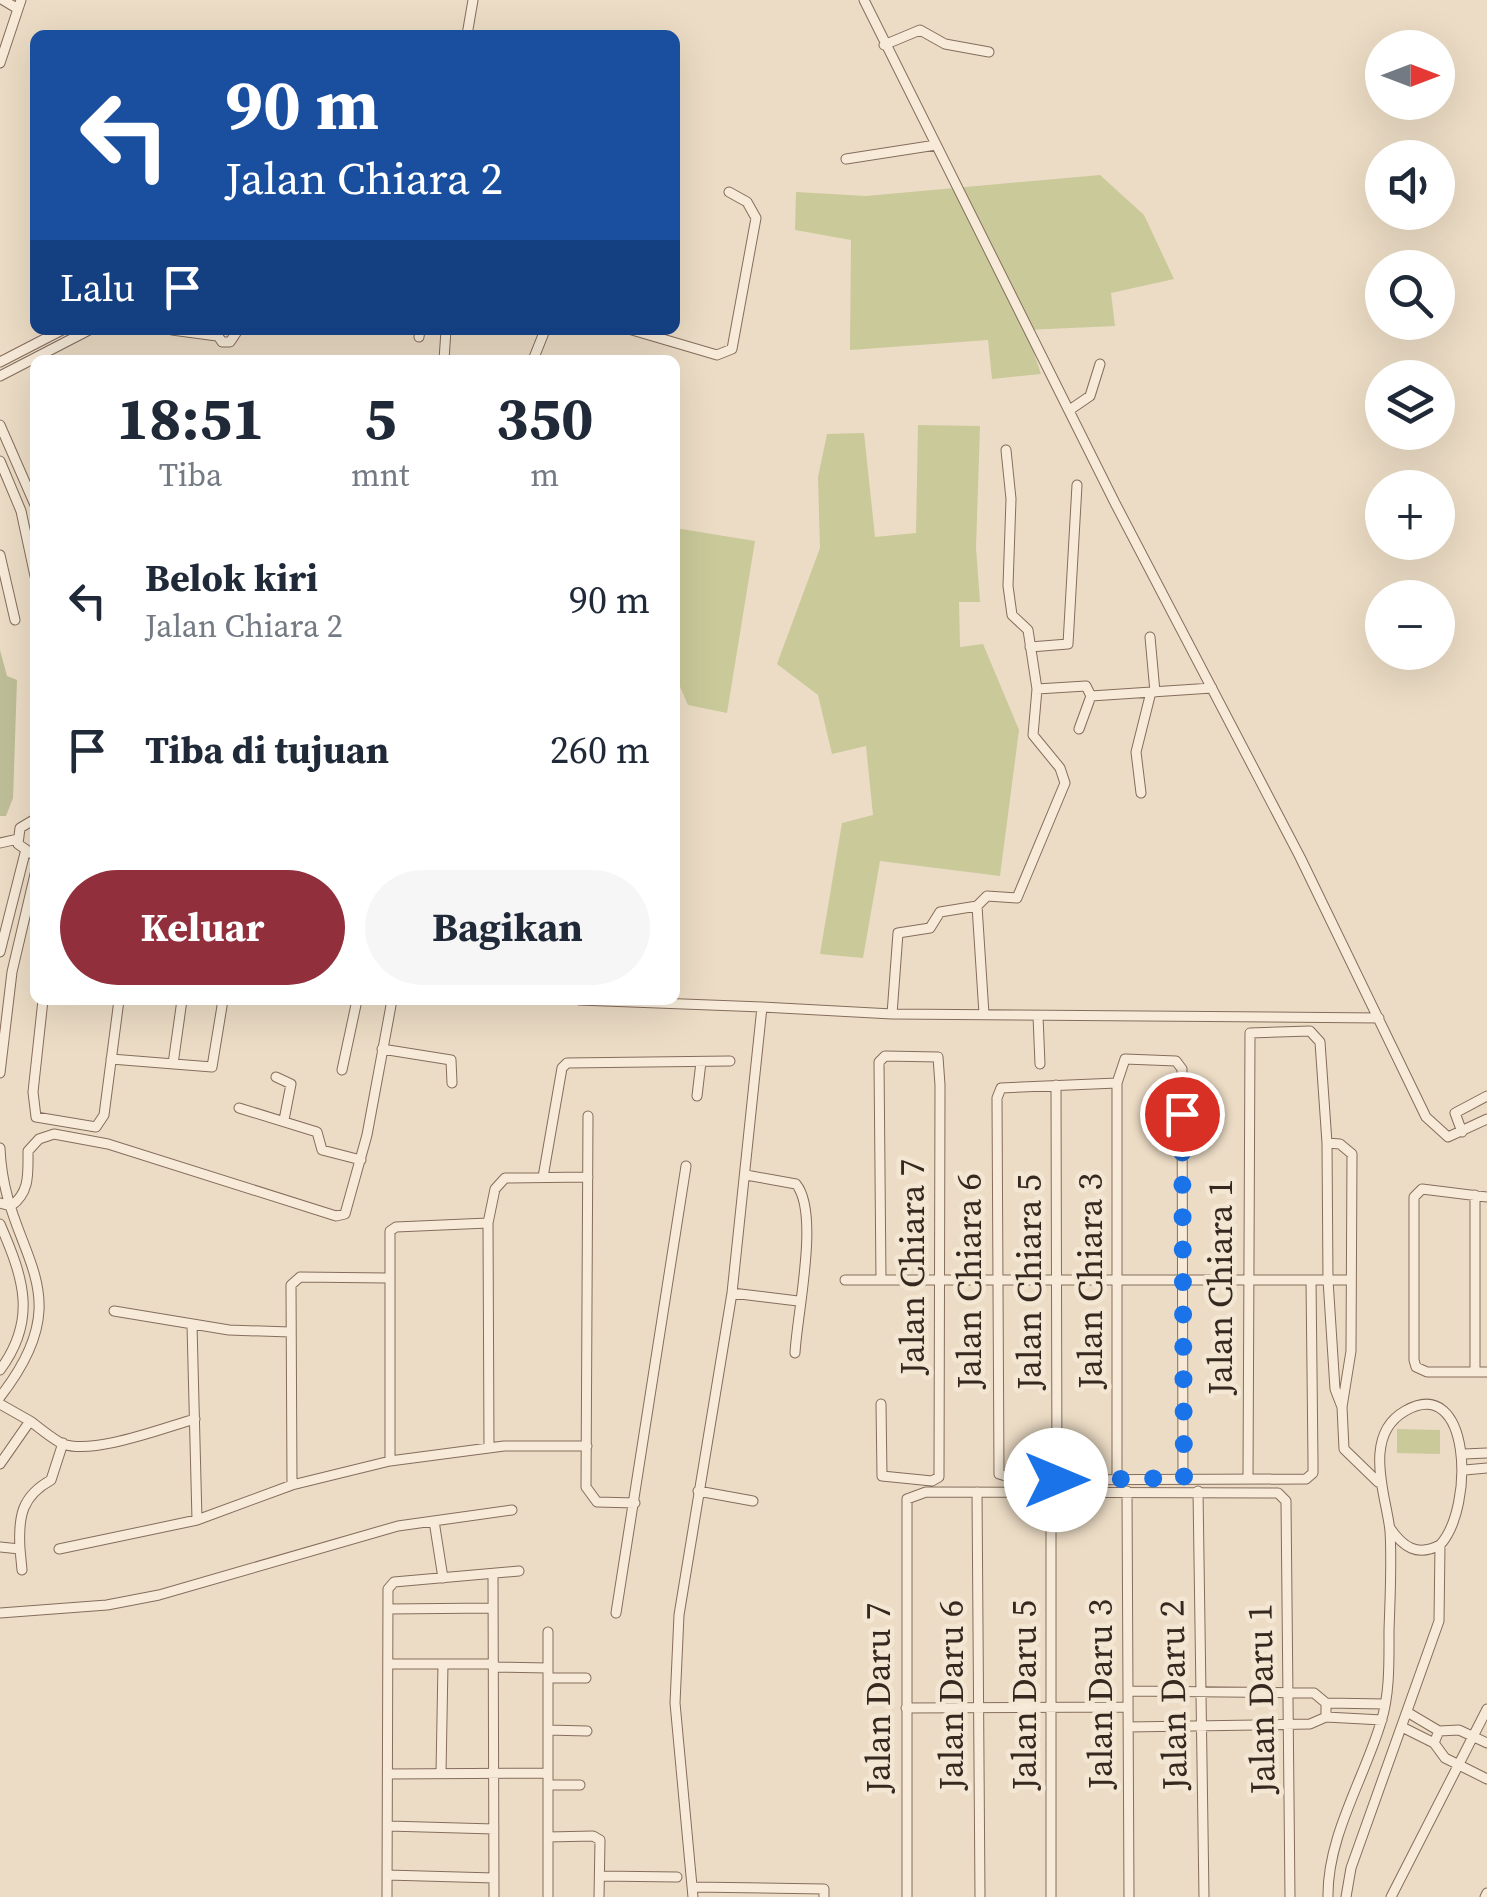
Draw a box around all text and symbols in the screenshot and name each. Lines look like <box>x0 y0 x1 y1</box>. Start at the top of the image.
north arrow <box>1365 30 1455 120</box>
map controls <box>1365 30 1455 670</box>
text: 90 m <box>225 56 379 152</box>
icon: left <box>60 70 190 200</box>
button: sound <box>1365 140 1455 230</box>
text: Jalan Chiara 2 <box>225 147 503 209</box>
button: search <box>1365 250 1455 340</box>
icon: arrive <box>155 260 210 315</box>
text: Lalu <box>60 262 135 314</box>
button: layers <box>1365 360 1455 450</box>
text: 18:51 <box>116 377 265 459</box>
text: 5 <box>364 377 397 459</box>
text: 350 <box>496 377 594 459</box>
text: Tiba <box>159 453 222 497</box>
text: mnt <box>351 453 410 497</box>
text: m <box>530 453 559 497</box>
button: + <box>1365 470 1455 560</box>
text: Belok kiri <box>145 552 318 604</box>
icon: left <box>60 573 115 628</box>
text: 90 m <box>569 574 650 626</box>
button: − <box>1365 580 1455 670</box>
text: Jalan Chiara 2 <box>145 604 343 648</box>
icon: arrive <box>60 723 115 778</box>
text: Tiba di tujuan <box>145 724 389 776</box>
text: 260 m <box>550 724 650 776</box>
button: Keluar <box>60 870 345 985</box>
button: Bagikan <box>365 870 650 985</box>
pin <box>1140 1072 1225 1157</box>
icon: arrive <box>1155 1087 1210 1142</box>
street label: Jalan Chiara 7 <box>888 1159 936 1376</box>
street label: Jalan Chiara 6 <box>945 1173 993 1390</box>
street label: Jalan Chiara 3 <box>1066 1173 1114 1390</box>
street label: Jalan Chiara 5 <box>1005 1174 1053 1391</box>
street label: Jalan Chiara 1 <box>1196 1179 1244 1396</box>
position arrow <box>1004 1428 1108 1532</box>
street label: Jalan Daru 3 <box>1076 1599 1124 1790</box>
street label: Jalan Daru 2 <box>1147 1599 1199 1792</box>
street label: Jalan Daru 6 <box>927 1600 975 1791</box>
street label: Jalan Daru 5 <box>1000 1600 1048 1791</box>
street label: Jalan Daru 7 <box>854 1603 902 1794</box>
street label: Jalan Daru 1 <box>1235 1603 1287 1796</box>

